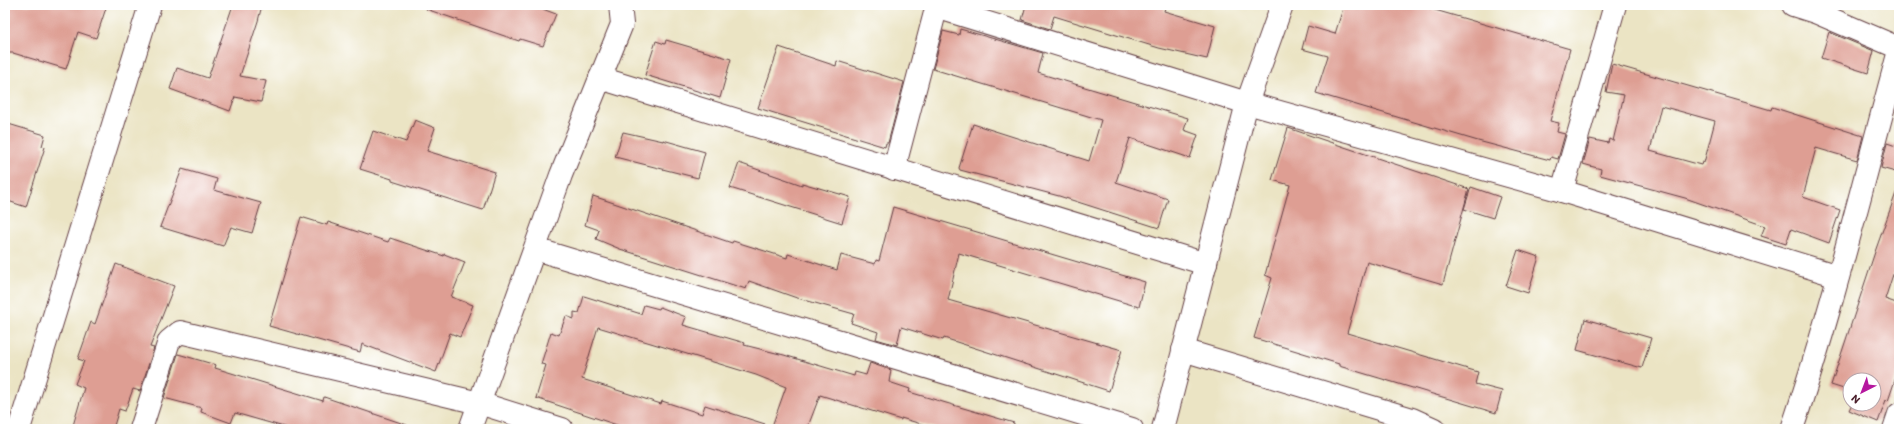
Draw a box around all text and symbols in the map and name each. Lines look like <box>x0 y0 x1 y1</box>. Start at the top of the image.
north arrow <box>1842 372 1882 412</box>
text: N <box>1849 392 1863 406</box>

